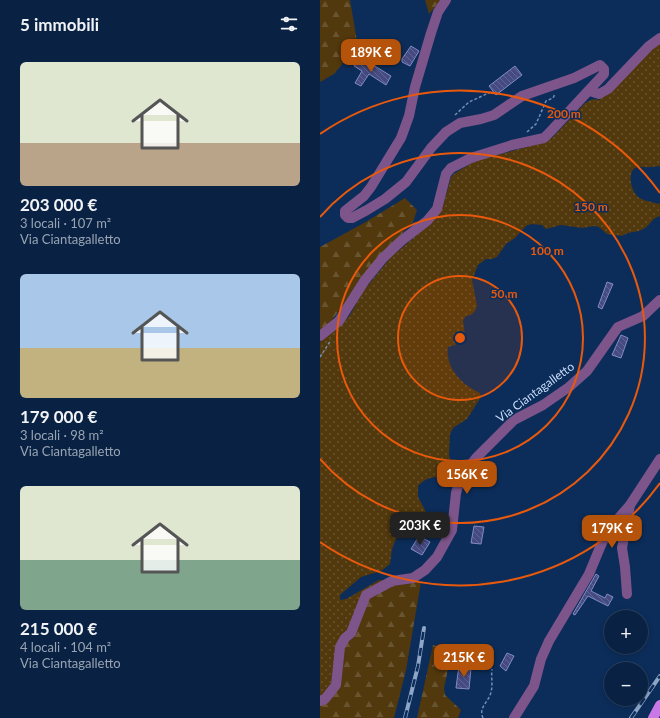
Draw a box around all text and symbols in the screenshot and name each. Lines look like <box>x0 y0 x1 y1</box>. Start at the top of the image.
icon: filters <box>278 13 300 35</box>
text: 5 immobili <box>20 14 99 35</box>
pin: 189K € <box>338 39 404 73</box>
text: 189K € <box>350 44 392 60</box>
icon: home <box>124 88 196 160</box>
text: 200 m <box>547 106 581 121</box>
text: 203 000 € <box>20 194 97 215</box>
text: 150 m <box>574 199 608 214</box>
text: 3 locali · 107 m² <box>20 215 111 231</box>
text: Via Ciantagalletto <box>20 231 121 247</box>
text: 100 m <box>530 243 564 258</box>
text: 50 m <box>491 286 517 301</box>
icon: home <box>124 300 196 372</box>
centre of rings <box>453 331 467 345</box>
street label: Via Ciantagalletto <box>493 359 577 425</box>
text: 179 000 € <box>20 406 97 427</box>
text: 3 locali · 98 m² <box>20 427 104 443</box>
text: Via Ciantagalletto <box>20 443 121 459</box>
pin: 156K € <box>434 461 500 495</box>
text: 156K € <box>446 466 488 482</box>
icon: home <box>124 512 196 584</box>
pin: 203K € <box>387 512 453 546</box>
pin: 179K € <box>579 515 645 549</box>
text: 203K € <box>399 517 441 533</box>
text: 179K € <box>591 520 633 536</box>
map controls <box>604 610 648 706</box>
button: + <box>604 610 648 654</box>
text: 215 000 € <box>20 618 97 639</box>
text: 4 locali · 104 m² <box>20 639 111 655</box>
pin: 215K € <box>431 644 497 678</box>
text: 215K € <box>443 649 485 665</box>
text: Via Ciantagalletto <box>20 655 121 671</box>
button: − <box>604 662 648 706</box>

